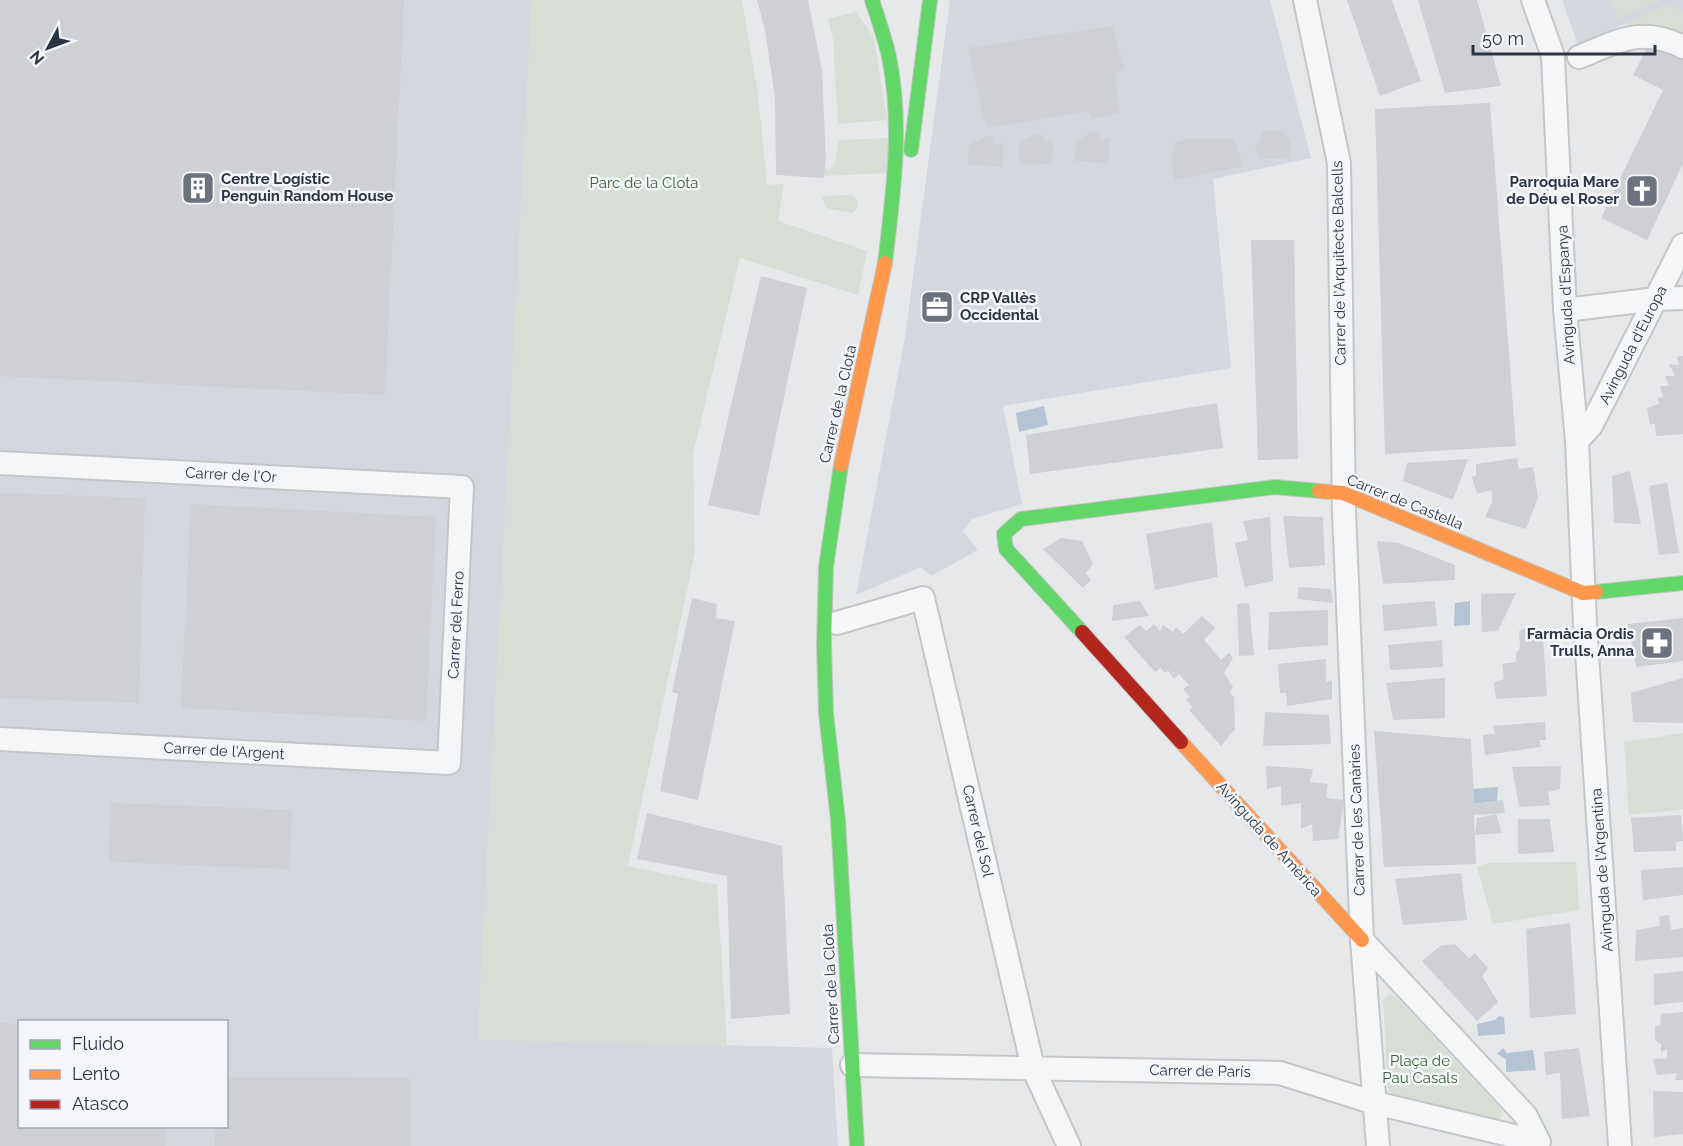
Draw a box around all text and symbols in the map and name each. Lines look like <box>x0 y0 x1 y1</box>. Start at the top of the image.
north arrow <box>18 18 78 78</box>
scale bar <box>1473 18 1654 56</box>
text: 50 m <box>1482 28 1524 49</box>
text: N <box>26 47 48 68</box>
street label: Carrer de l'Arquitecte Balcells <box>1328 160 1350 366</box>
building icon: Centre Logístic Penguin Random House <box>180 170 216 206</box>
place label: Centre Logístic Penguin Random House <box>221 170 393 205</box>
place label: Parroquia Mare de Déu el Roser <box>1506 173 1619 208</box>
church icon: Parroquia Mare de Déu el Roser <box>1624 173 1660 209</box>
park label: Parc de la Clota <box>590 174 698 192</box>
street label: Avinguda d'Espanya <box>1553 225 1579 365</box>
street label: Avinguda d'Europa <box>1595 283 1671 407</box>
office icon: CRP Vallès Occidental <box>919 289 955 325</box>
place label: CRP Vallès Occidental <box>960 289 1039 324</box>
street label: Carrer de la Clota <box>816 343 860 465</box>
street label: Carrer de l'Or <box>185 464 278 486</box>
street label: Carrer de Castella <box>1344 470 1466 534</box>
street label: Carrer del Ferro <box>444 570 468 680</box>
place label: Farmàcia Ordis Trulls, Anna <box>1527 625 1634 660</box>
pharmacy icon: Farmàcia Ordis Trulls, Anna <box>1639 625 1675 661</box>
street label: Carrer de l'Argent <box>163 739 285 763</box>
street label: Carrer de les Canàries <box>1345 744 1369 896</box>
street label: Avinguda de Amèrica <box>1213 778 1325 900</box>
street label: Carrer del Sol <box>959 783 998 880</box>
street label: Avinguda de l'Argentina <box>1587 788 1617 952</box>
street label: Carrer de la Clota <box>819 923 843 1045</box>
legend <box>18 1020 228 1128</box>
text: Fluido <box>72 1033 124 1054</box>
park label: Plaça de Pau Casals <box>1382 1052 1458 1087</box>
street label: Carrer de París <box>1149 1061 1251 1081</box>
text: Lento <box>72 1063 120 1084</box>
text: Atasco <box>72 1093 129 1114</box>

